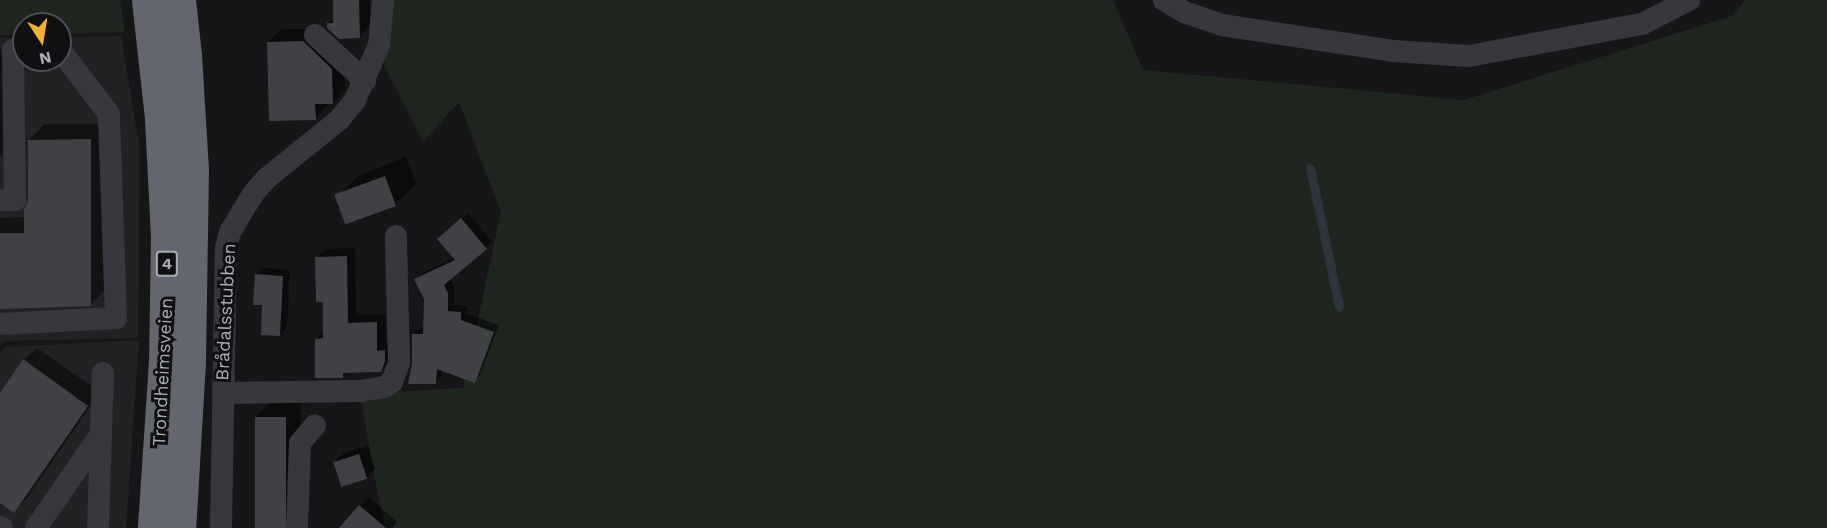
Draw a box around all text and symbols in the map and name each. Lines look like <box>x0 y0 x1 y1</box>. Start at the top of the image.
north arrow <box>12 12 72 72</box>
text: N <box>38 48 53 69</box>
street label: Brådalsstubben <box>212 243 240 381</box>
road number: 4 <box>155 251 179 277</box>
street label: Trondheimsveien <box>148 297 178 447</box>

